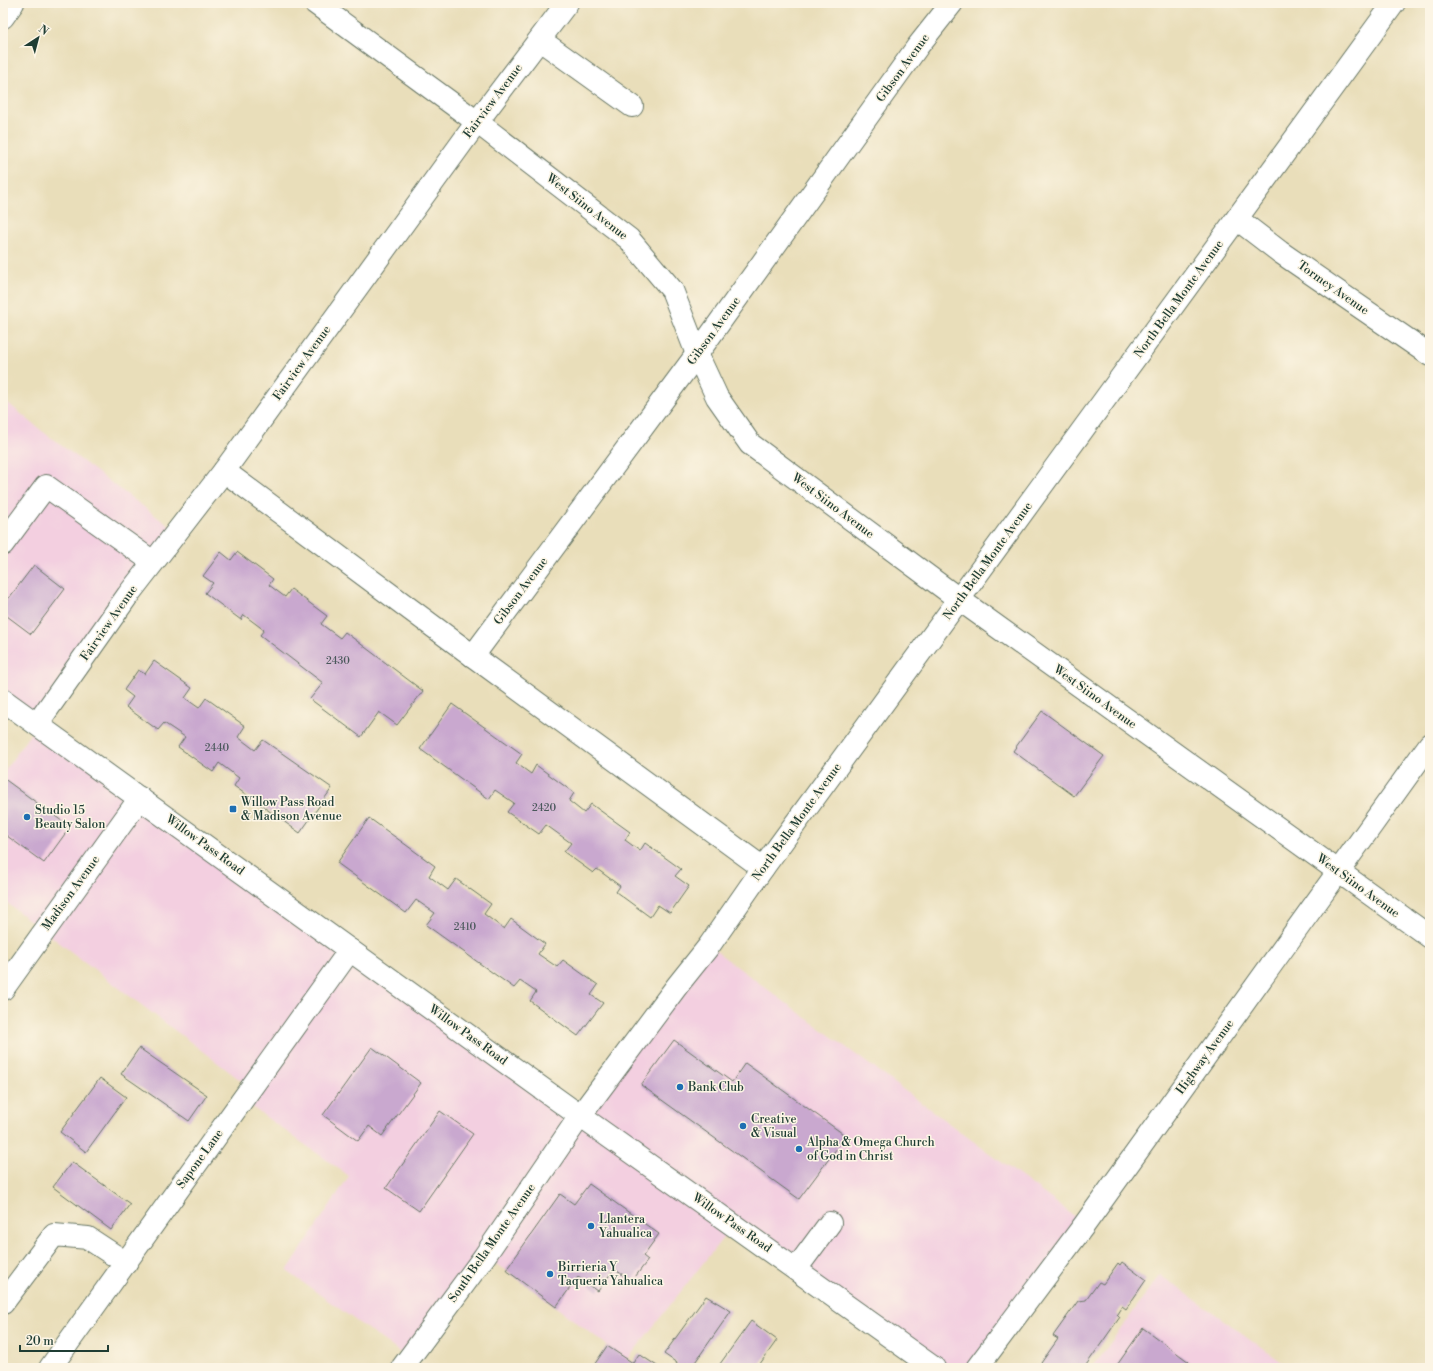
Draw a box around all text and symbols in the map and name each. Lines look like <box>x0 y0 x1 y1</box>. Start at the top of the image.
north arrow <box>18 18 58 58</box>
text: N <box>36 22 51 39</box>
street label: Gibson Avenue <box>873 31 933 105</box>
street label: Fairview Avenue <box>460 61 526 141</box>
street label: West Siino Avenue <box>543 170 631 243</box>
street label: North Bella Monte Avenue <box>1131 237 1227 361</box>
street label: Tormey Avenue <box>1294 258 1372 318</box>
street label: Gibson Avenue <box>684 294 744 368</box>
street label: Fairview Avenue <box>270 323 334 403</box>
street label: West Siino Avenue <box>788 470 877 542</box>
street label: North Bella Monte Avenue <box>940 499 1036 623</box>
street label: Gibson Avenue <box>491 554 551 628</box>
street label: Fairview Avenue <box>77 582 141 664</box>
house number: 2430 <box>326 655 350 667</box>
street label: West Siino Avenue <box>1050 661 1139 732</box>
house number: 2440 <box>205 742 230 754</box>
street label: North Bella Monte Avenue <box>749 760 845 884</box>
place label: Willow Pass Road & Madison Avenue <box>240 795 342 824</box>
house number: 2420 <box>532 802 556 814</box>
place label: Studio 15 Beauty Salon <box>34 803 105 832</box>
marker: Willow Pass Road & Madison Avenue <box>228 804 238 814</box>
street label: Willow Pass Road <box>162 811 247 879</box>
marker: Studio 15 Beauty Salon <box>22 812 32 822</box>
street label: West Siino Avenue <box>1313 850 1402 921</box>
street label: Madison Avenue <box>39 853 103 933</box>
house number: 2410 <box>454 921 477 933</box>
street label: Willow Pass Road <box>425 1001 510 1069</box>
street label: Highway Avenue <box>1173 1017 1237 1097</box>
place label: Bank Club <box>687 1080 744 1095</box>
marker: Bank Club <box>675 1082 685 1092</box>
place label: Creative & Visual <box>751 1112 797 1141</box>
marker: Creative & Visual <box>738 1121 748 1131</box>
street label: Sapone Lane <box>173 1126 227 1192</box>
place label: Alpha & Omega Church of God in Christ <box>806 1135 935 1164</box>
marker: Alpha & Omega Church of God in Christ <box>794 1144 804 1154</box>
street label: South Bella Monte Avenue <box>445 1181 539 1305</box>
street label: Willow Pass Road <box>689 1190 775 1256</box>
place label: Llantera Yahualica <box>598 1212 653 1241</box>
marker: Llantera Yahualica <box>586 1221 596 1231</box>
place label: Birrieria Y Taqueria Yahualica <box>557 1260 664 1289</box>
marker: Birrieria Y Taqueria Yahualica <box>545 1269 555 1279</box>
scale bar <box>20 1327 108 1353</box>
text: 20 m <box>26 1334 54 1349</box>

